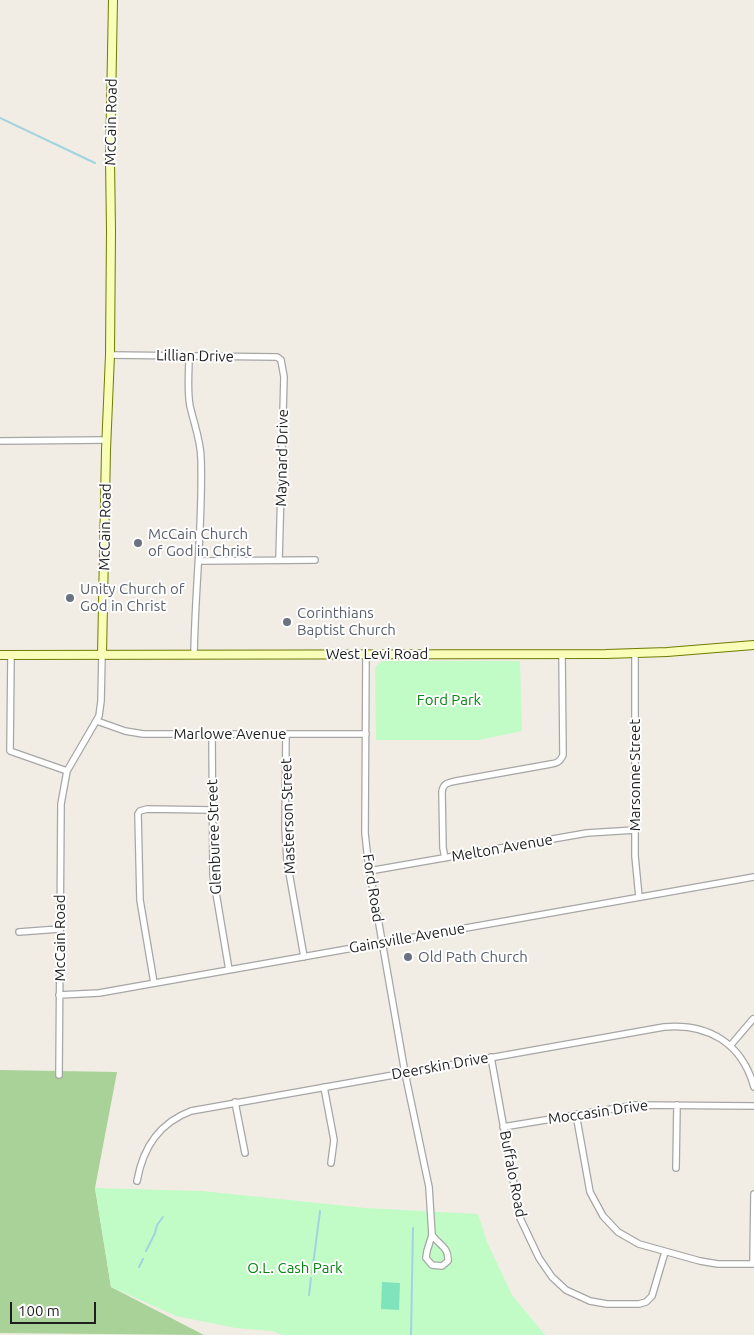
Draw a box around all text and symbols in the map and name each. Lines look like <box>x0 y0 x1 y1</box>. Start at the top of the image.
street label: McCain Road <box>101 78 121 166</box>
street label: Lillian Drive <box>156 346 234 366</box>
street label: Maynard Drive <box>272 409 292 507</box>
street label: McCain Road <box>95 483 115 571</box>
place label: McCain Church of God in Christ <box>148 525 252 560</box>
marker: McCain Church of God in Christ <box>132 537 144 549</box>
place label: Unity Church of God in Christ <box>80 580 184 615</box>
marker: Unity Church of God in Christ <box>64 592 76 604</box>
place label: Corinthians Baptist Church <box>297 604 396 639</box>
marker: Corinthians Baptist Church <box>281 616 293 628</box>
street label: West Levi Road <box>326 645 428 663</box>
park label: Ford Park <box>417 691 481 709</box>
street label: Marsonne Street <box>626 719 644 831</box>
street label: Marlowe Avenue <box>174 725 286 743</box>
street label: Masterson Street <box>277 758 299 874</box>
street label: Glenburee Street <box>203 779 225 895</box>
street label: Melton Avenue <box>450 830 554 866</box>
street label: Ford Road <box>359 852 387 924</box>
street label: McCain Road <box>51 894 69 982</box>
street label: Gainsville Avenue <box>348 919 466 957</box>
place label: Old Path Church <box>418 948 528 966</box>
marker: Old Path Church <box>402 951 414 963</box>
street label: Deerskin Drive <box>390 1049 490 1083</box>
street label: Moccasin Drive <box>547 1096 649 1128</box>
street label: Buffalo Road <box>496 1129 530 1219</box>
park label: O.L. Cash Park <box>247 1259 343 1277</box>
scale bar <box>12 1292 99 1324</box>
text: 100 m <box>18 1302 60 1319</box>

